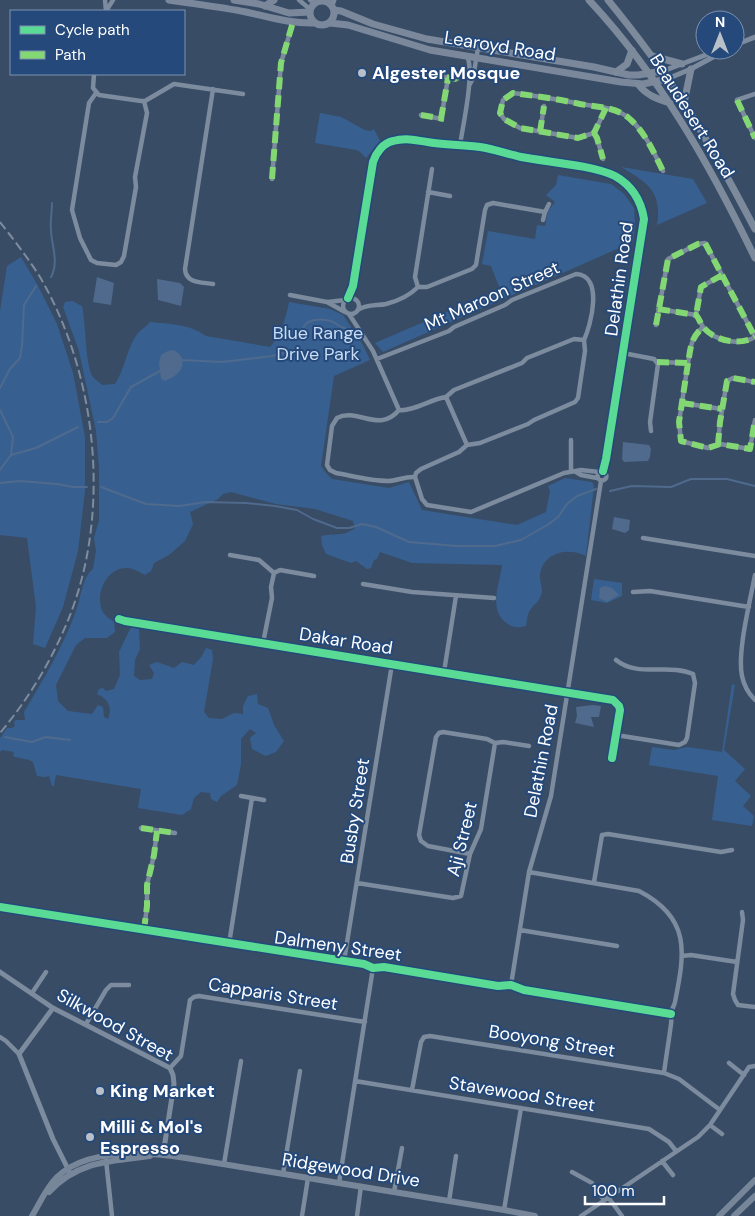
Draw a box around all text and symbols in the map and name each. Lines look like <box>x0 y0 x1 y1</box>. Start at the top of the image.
legend <box>10 10 185 75</box>
north arrow <box>695 10 745 60</box>
text: N <box>715 13 725 31</box>
text: Cycle path <box>55 20 130 40</box>
street label: Learoyd Road <box>443 25 557 67</box>
text: Path <box>55 45 86 65</box>
street label: Beaudesert Road <box>644 49 740 183</box>
place label: Algester Mosque <box>372 61 520 85</box>
marker: Algester Mosque <box>356 67 368 79</box>
street label: Delathin Road <box>599 220 639 338</box>
street label: Mt Maroon Street <box>421 255 563 337</box>
park label: Blue Range Drive Park <box>273 321 363 366</box>
street label: Dakar Road <box>298 622 394 660</box>
street label: Delathin Road <box>518 702 564 820</box>
street label: Busby Street <box>335 756 375 866</box>
street label: Aji Street <box>441 799 483 879</box>
street label: Dalmeny Street <box>273 925 403 967</box>
street label: Capparis Street <box>207 972 339 1016</box>
street label: Silkwood Street <box>52 983 178 1067</box>
street label: Booyong Street <box>487 1019 617 1063</box>
street label: Stavewood Street <box>447 1071 597 1117</box>
place label: King Market <box>110 1079 215 1103</box>
marker: King Market <box>94 1085 106 1097</box>
place label: Milli & Mol's Espresso <box>100 1115 203 1160</box>
marker: Milli & Mol's Espresso <box>84 1131 96 1143</box>
street label: Ridgewood Drive <box>280 1147 422 1193</box>
scale bar <box>585 1174 664 1206</box>
text: 100 m <box>592 1181 635 1201</box>

